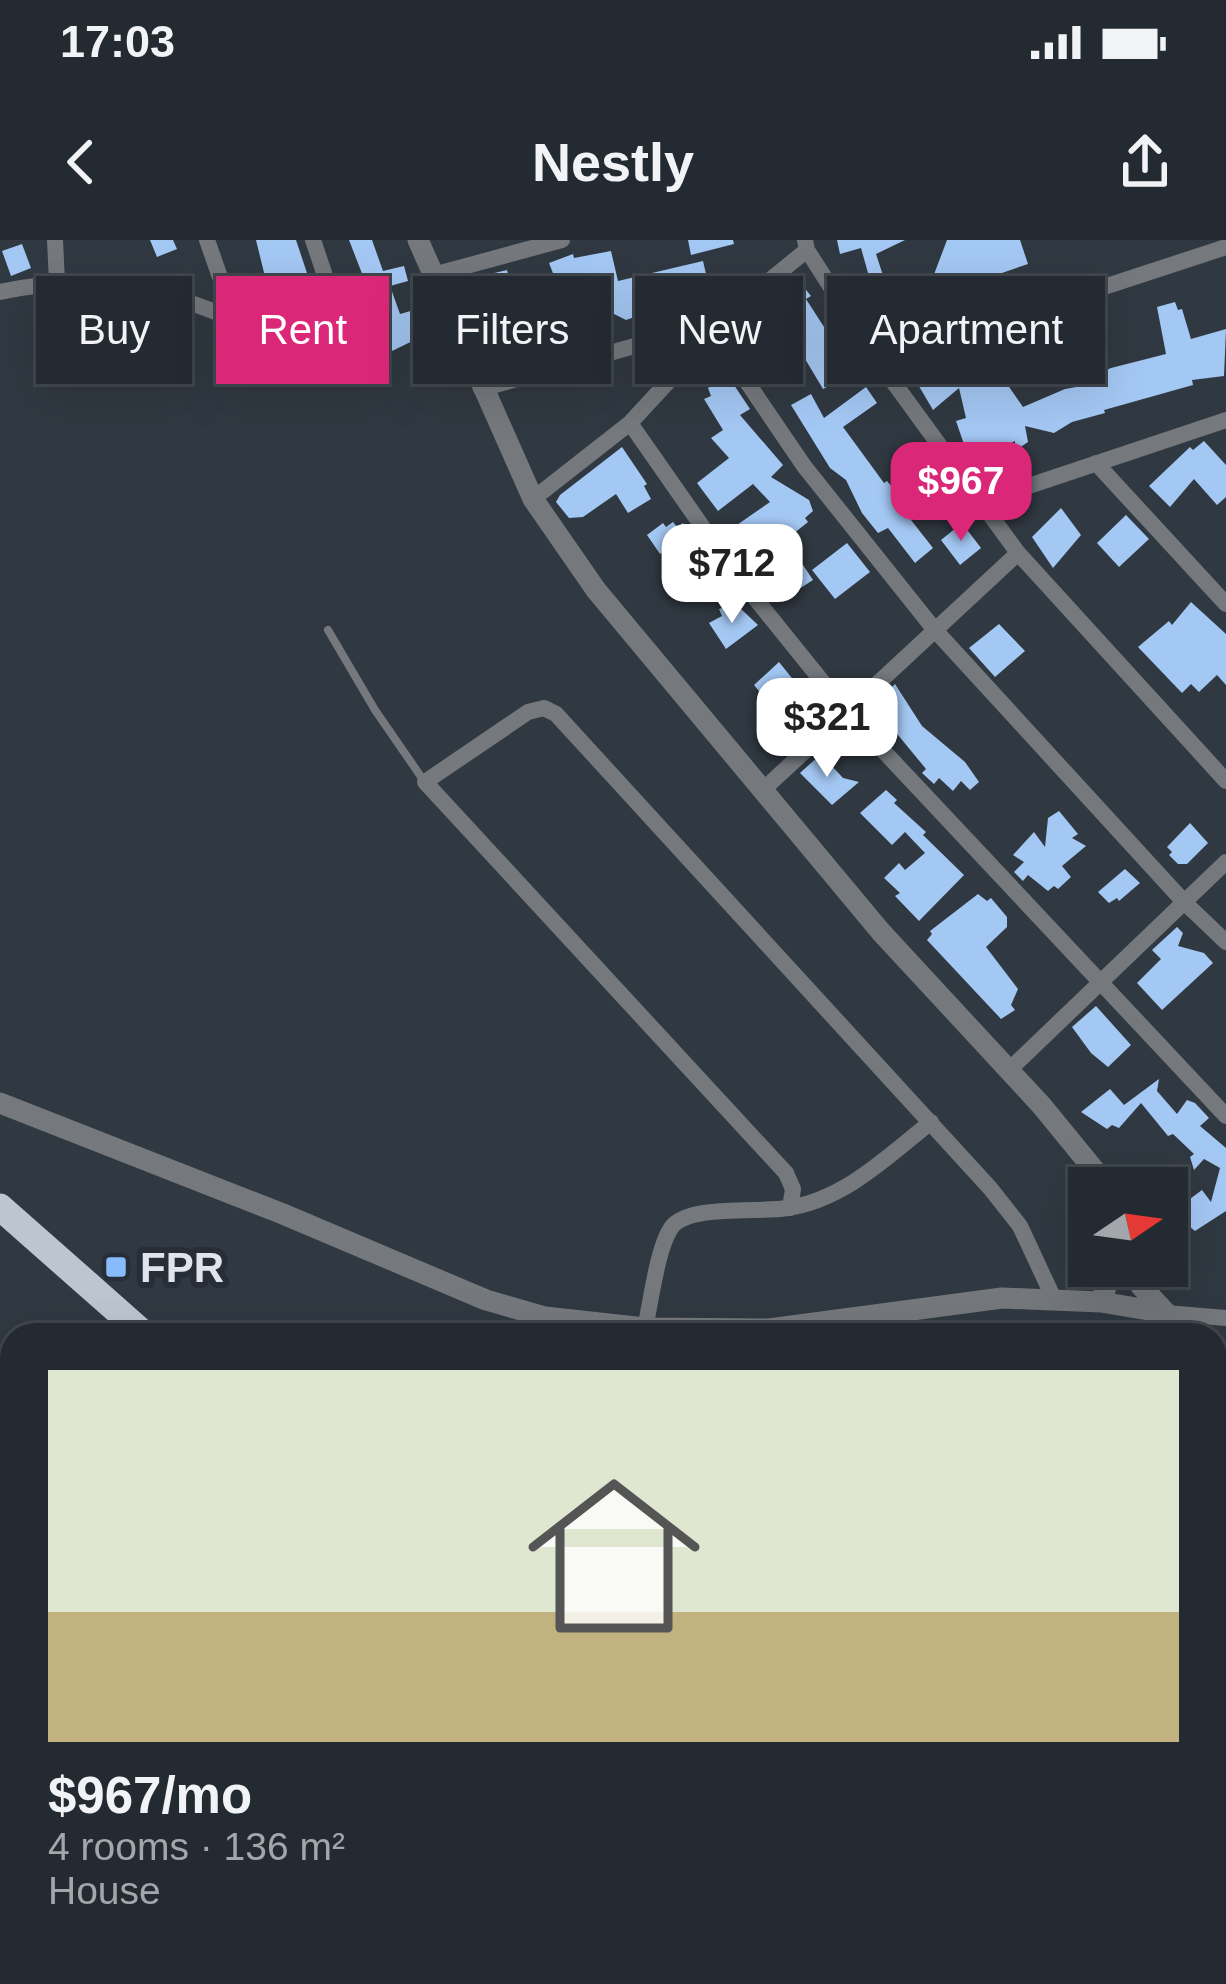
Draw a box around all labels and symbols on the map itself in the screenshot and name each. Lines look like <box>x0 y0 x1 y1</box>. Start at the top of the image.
pin: $967 <box>890 442 1032 544</box>
pin: $712 <box>661 524 803 626</box>
pin: $321 <box>756 678 898 780</box>
north arrow <box>1068 1167 1188 1287</box>
place label: FPR <box>140 1244 224 1291</box>
marker: FPR <box>103 1254 129 1280</box>

